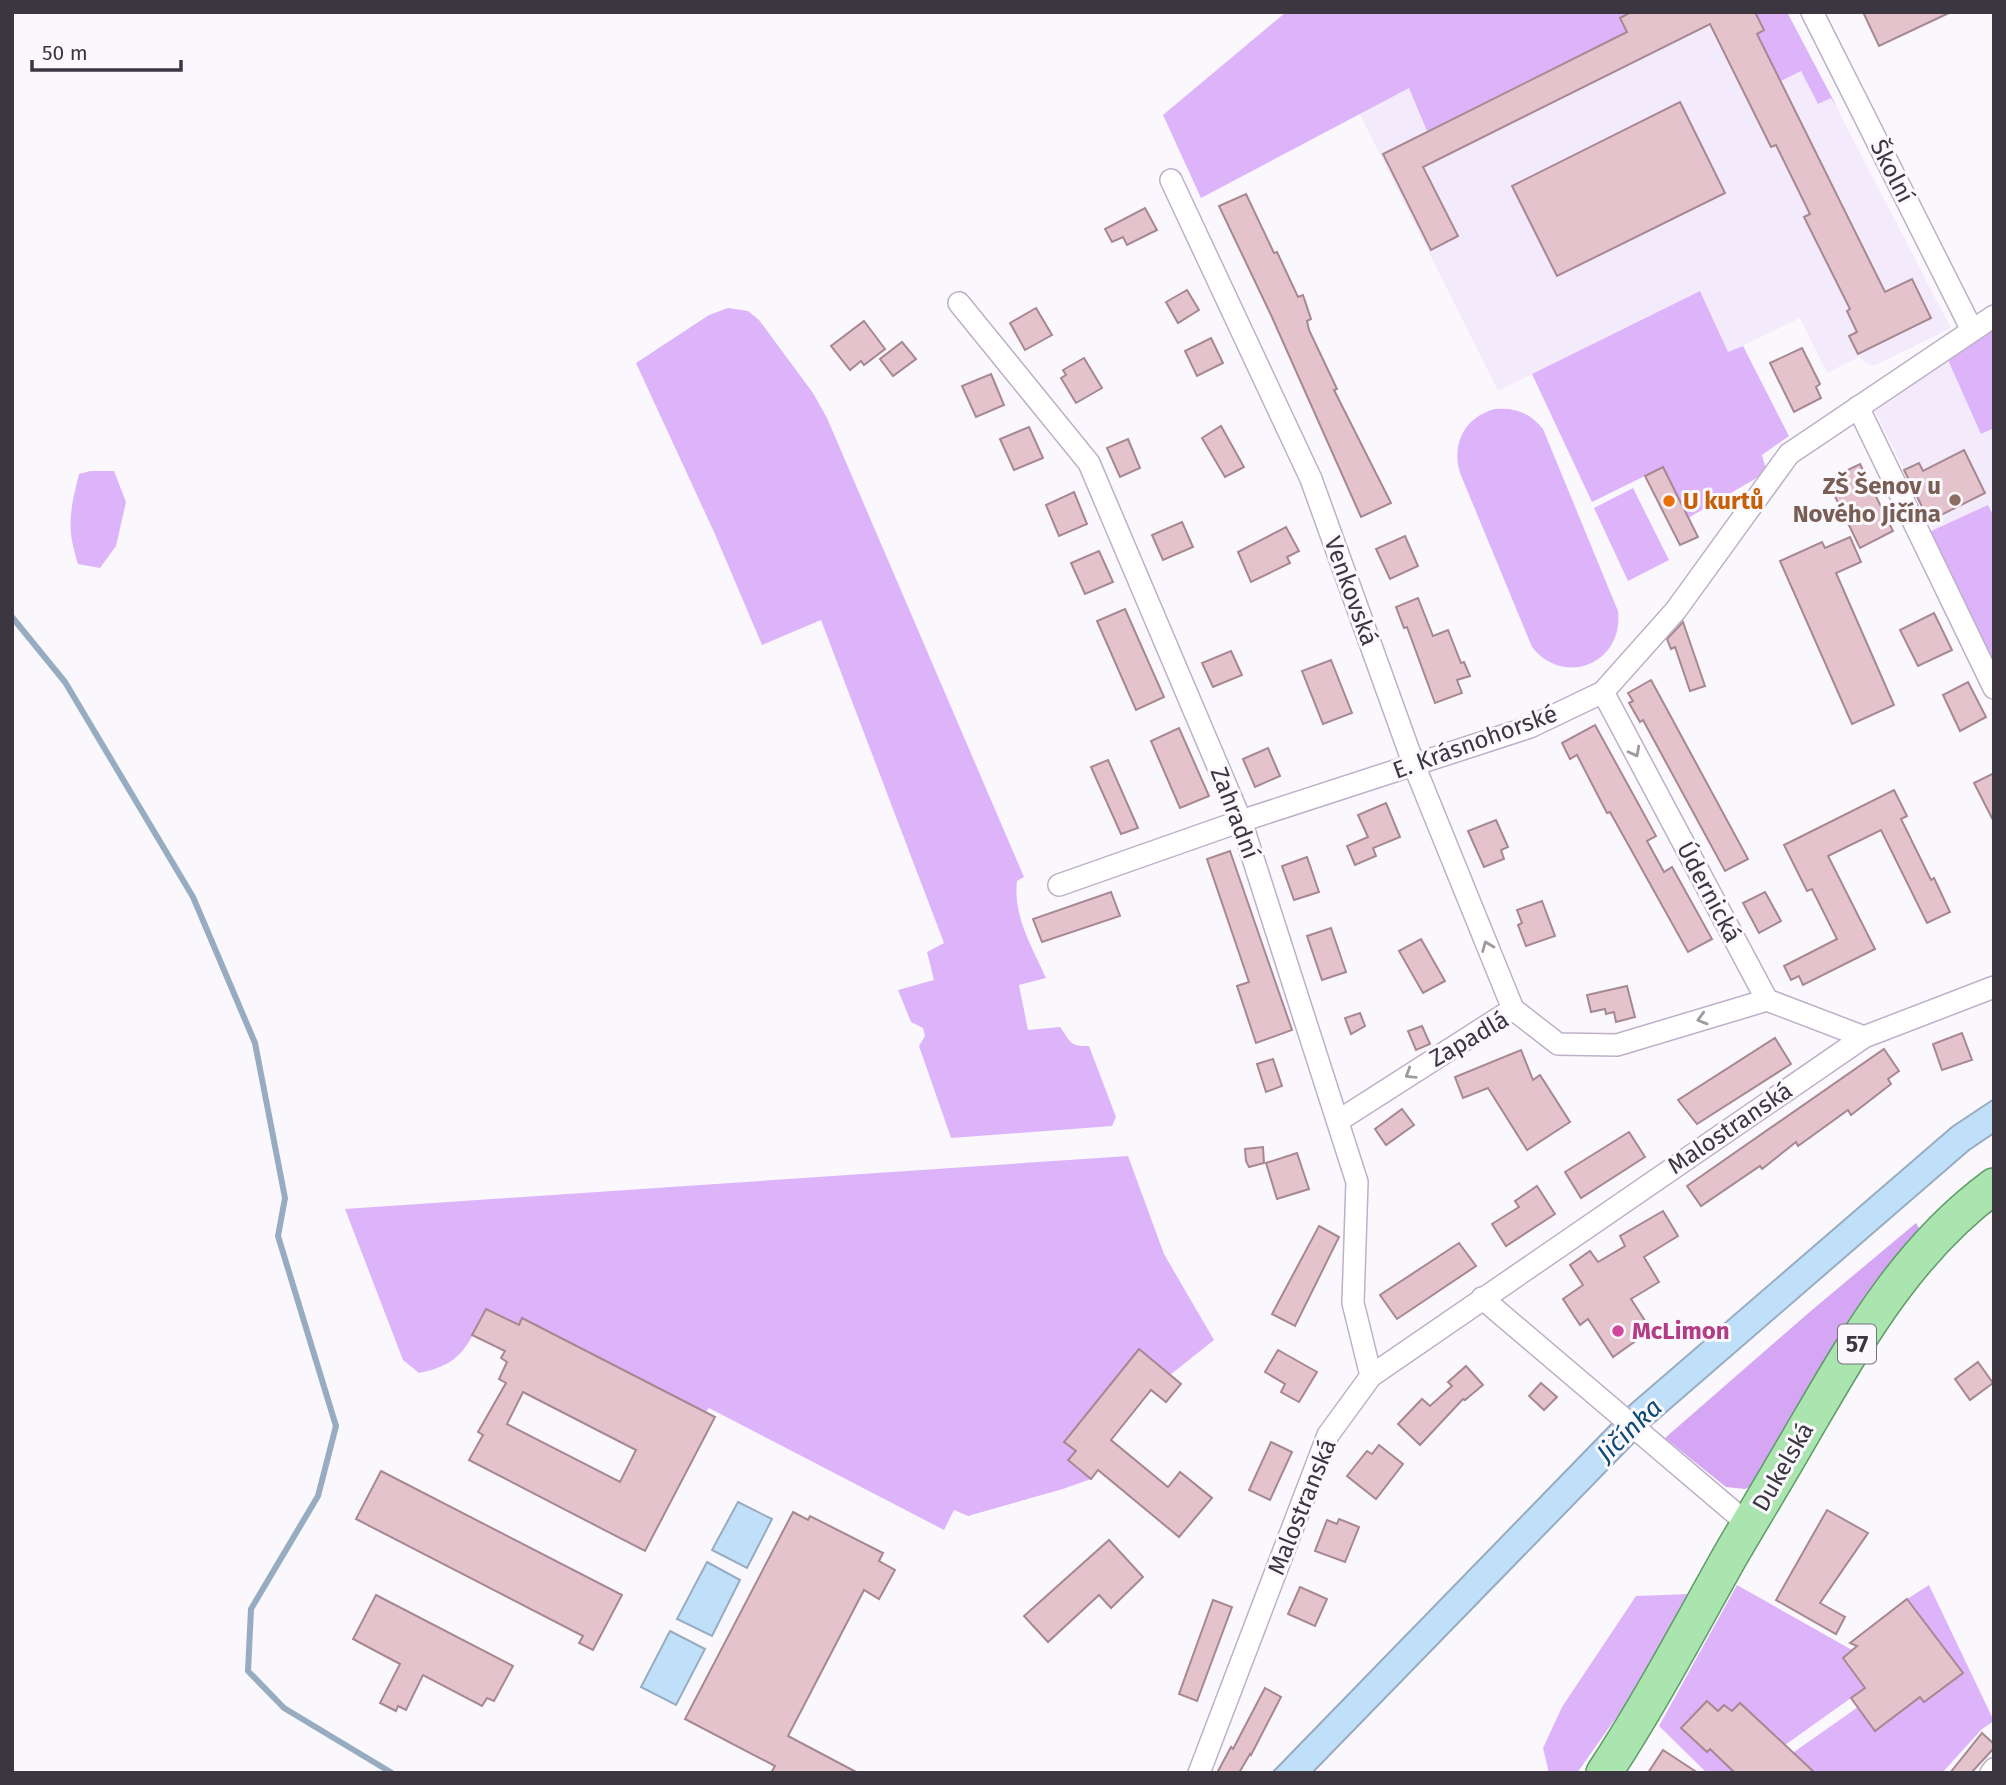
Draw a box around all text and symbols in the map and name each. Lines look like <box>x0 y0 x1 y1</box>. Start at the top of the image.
scale bar <box>32 28 180 72</box>
text: 50 m <box>42 40 88 66</box>
street label: Školní <box>1864 134 1921 207</box>
place label: ZŠ Šenov u Nového Jičína <box>1793 471 1941 528</box>
place label: U kurtů <box>1683 487 1764 515</box>
marker: ZŠ Šenov u Nového Jičína <box>1947 492 1963 508</box>
marker: U kurtů <box>1661 493 1677 509</box>
street label: Venkovská <box>1318 533 1384 649</box>
street label: E. Krásnohorské <box>1389 699 1561 785</box>
one-way arrow <box>1627 745 1641 757</box>
street label: Zahradní <box>1205 763 1265 863</box>
street label: Údernická <box>1671 836 1748 947</box>
one-way arrow <box>1482 941 1496 953</box>
street label: Zapadlá <box>1424 1005 1514 1073</box>
one-way arrow <box>1696 1011 1708 1026</box>
one-way arrow <box>1405 1066 1418 1079</box>
street label: Malostranská <box>1662 1076 1798 1180</box>
place label: McLimon <box>1632 1317 1730 1345</box>
marker: McLimon <box>1610 1323 1626 1339</box>
road number: 57 <box>1838 1324 1876 1364</box>
water label: Jičínka <box>1589 1392 1668 1470</box>
street label: Dukelská <box>1746 1418 1820 1516</box>
street label: Malostranská <box>1262 1435 1342 1579</box>

